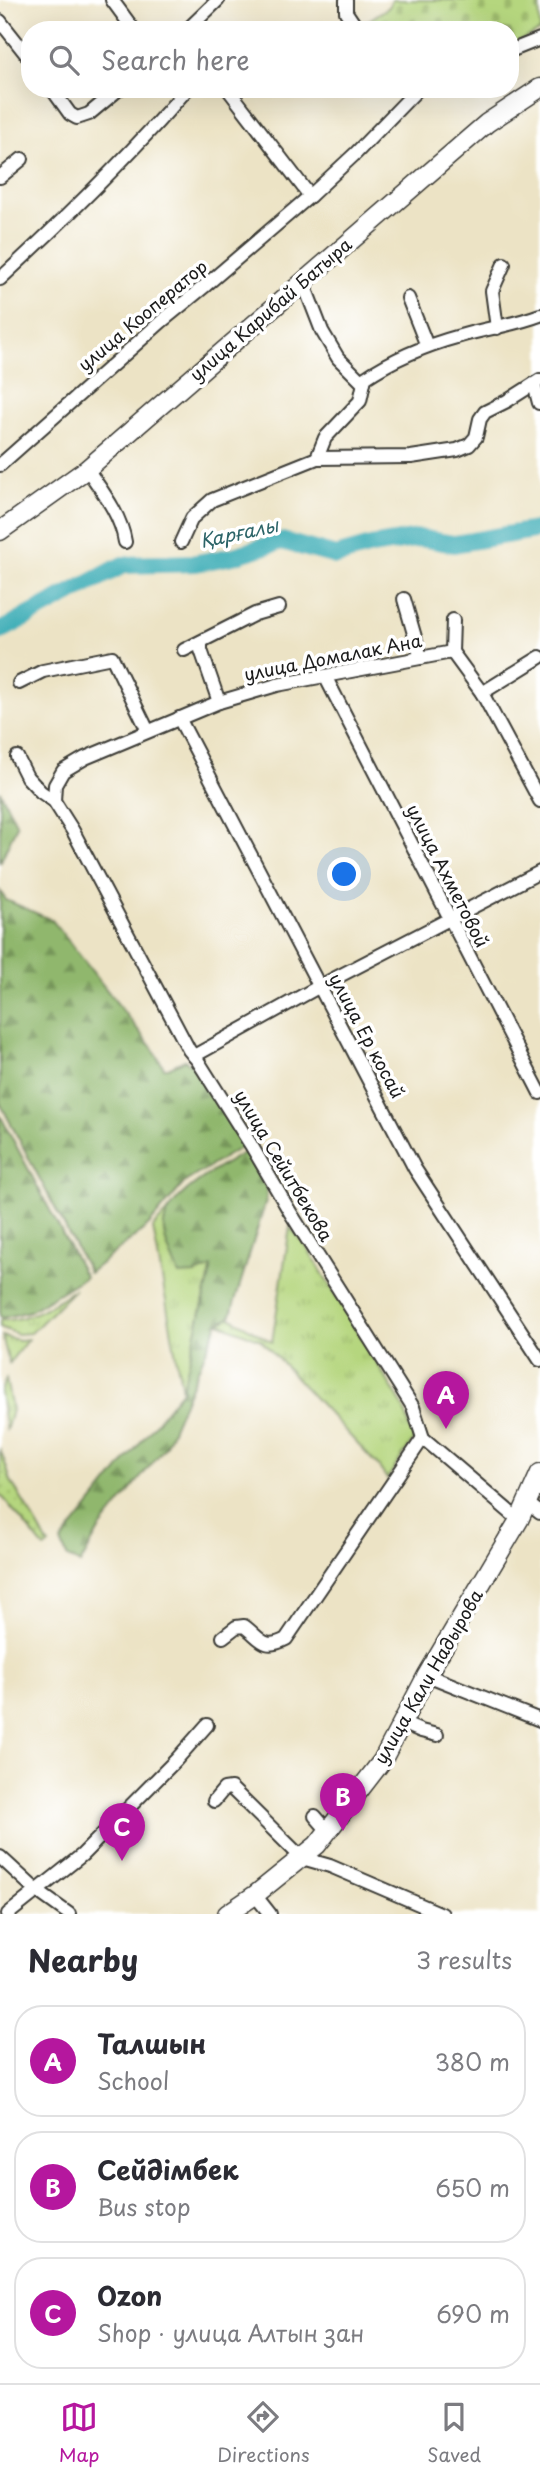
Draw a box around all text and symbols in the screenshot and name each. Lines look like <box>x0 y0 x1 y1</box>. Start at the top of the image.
search box <box>21 21 519 98</box>
text: Search here <box>101 40 250 79</box>
icon: search <box>45 41 83 79</box>
street label: улица Карибай Батыра <box>183 230 358 387</box>
street label: улица Кооператор <box>71 253 213 377</box>
water label: Қарғалы <box>197 510 282 554</box>
street label: улица Домалак Ана <box>241 626 425 687</box>
street label: улица Ахметовой <box>400 799 496 952</box>
your location <box>327 857 361 891</box>
street label: улица Ер косай <box>323 968 412 1103</box>
street label: улица Сейитбекова <box>228 1084 341 1247</box>
pin: A <box>423 1371 469 1429</box>
street label: улица Кали Надырова <box>366 1583 489 1769</box>
pin: B <box>320 1773 366 1831</box>
pin: C <box>99 1803 145 1861</box>
text: Nearby <box>28 1937 138 1982</box>
text: 3 results <box>416 1942 512 1977</box>
text: Талшын <box>97 2024 206 2063</box>
text: A <box>44 2044 62 2079</box>
text: 380 m <box>435 2044 510 2079</box>
text: School <box>97 2063 169 2098</box>
text: Сейдімбек <box>97 2150 239 2189</box>
text: B <box>45 2170 61 2205</box>
text: 650 m <box>435 2170 510 2205</box>
text: Bus stop <box>97 2189 191 2224</box>
text: Ozon <box>97 2276 162 2315</box>
text: C <box>44 2296 62 2331</box>
text: 690 m <box>436 2296 510 2331</box>
text: Shop · улица Алтын зан <box>97 2315 364 2350</box>
tab: Map <box>59 2398 99 2468</box>
tab: Directions <box>217 2398 310 2468</box>
tab: Saved <box>427 2398 481 2468</box>

